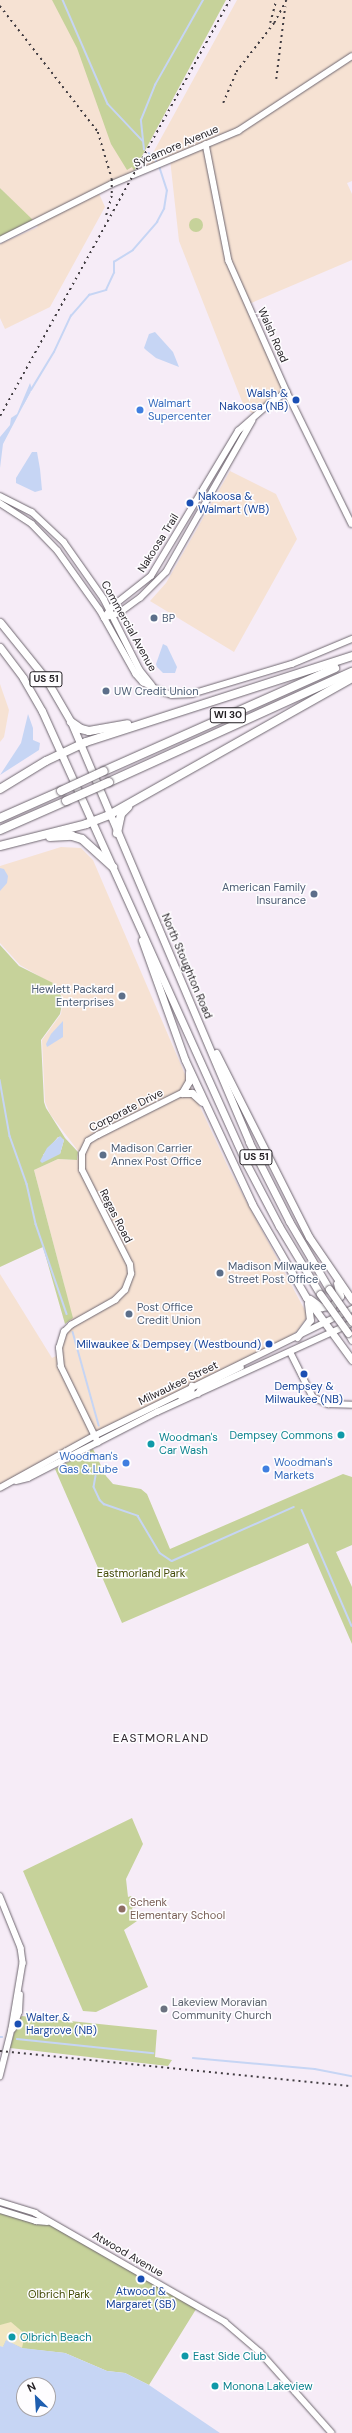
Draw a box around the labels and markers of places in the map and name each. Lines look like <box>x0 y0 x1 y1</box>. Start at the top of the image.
place label: Walsh & Nakoosa (NB) <box>219 387 288 413</box>
marker: Walsh & Nakoosa (NB) <box>291 395 301 405</box>
place label: Walmart Supercenter <box>148 397 211 423</box>
marker: Walmart Supercenter <box>135 405 145 415</box>
place label: Nakoosa & Walmart (WB) <box>198 490 269 516</box>
marker: Nakoosa & Walmart (WB) <box>185 498 195 508</box>
place label: BP <box>162 611 175 625</box>
marker: BP <box>149 613 159 623</box>
place label: UW Credit Union <box>114 684 199 698</box>
marker: UW Credit Union <box>101 686 111 696</box>
place label: American Family Insurance <box>222 881 306 907</box>
marker: American Family Insurance <box>309 889 319 899</box>
place label: Hewlett Packard Enterprises <box>31 983 114 1009</box>
marker: Hewlett Packard Enterprises <box>117 991 127 1001</box>
place label: Madison Carrier Annex Post Office <box>111 1142 201 1168</box>
marker: Madison Carrier Annex Post Office <box>98 1150 108 1160</box>
place label: Madison Milwaukee Street Post Office <box>228 1260 327 1286</box>
marker: Madison Milwaukee Street Post Office <box>215 1268 225 1278</box>
place label: Post Office Credit Union <box>137 1301 201 1327</box>
marker: Post Office Credit Union <box>124 1309 134 1319</box>
place label: Milwaukee & Dempsey (Westbound) <box>76 1337 261 1351</box>
marker: Milwaukee & Dempsey (Westbound) <box>264 1339 274 1349</box>
marker: Dempsey & Milwaukee (NB) <box>299 1369 309 1379</box>
place label: Dempsey & Milwaukee (NB) <box>265 1380 343 1406</box>
place label: Dempsey Commons <box>230 1428 333 1442</box>
marker: Dempsey Commons <box>336 1430 346 1440</box>
place label: Woodman's Car Wash <box>159 1431 218 1457</box>
marker: Woodman's Car Wash <box>146 1439 156 1449</box>
place label: Woodman's Gas & Lube <box>59 1450 118 1476</box>
place label: Woodman's Markets <box>274 1456 333 1482</box>
marker: Woodman's Gas & Lube <box>121 1458 131 1468</box>
marker: Woodman's Markets <box>261 1464 271 1474</box>
place label: Schenk Elementary School <box>130 1896 225 1922</box>
marker: Schenk Elementary School <box>117 1904 127 1914</box>
place label: Lakeview Moravian Community Church <box>172 1996 272 2022</box>
marker: Lakeview Moravian Community Church <box>159 2004 169 2014</box>
place label: Walter & Hargrove (NB) <box>26 2011 97 2037</box>
marker: Walter & Hargrove (NB) <box>13 2019 23 2029</box>
marker: Atwood & Margaret (SB) <box>136 2274 146 2284</box>
place label: Atwood & Margaret (SB) <box>106 2285 176 2311</box>
place label: Olbrich Beach <box>20 2330 92 2344</box>
marker: Olbrich Beach <box>7 2332 17 2342</box>
place label: East Side Club <box>193 2349 266 2363</box>
marker: East Side Club <box>180 2351 190 2361</box>
place label: Monona Lakeview <box>223 2379 313 2393</box>
marker: Monona Lakeview <box>210 2381 220 2391</box>

